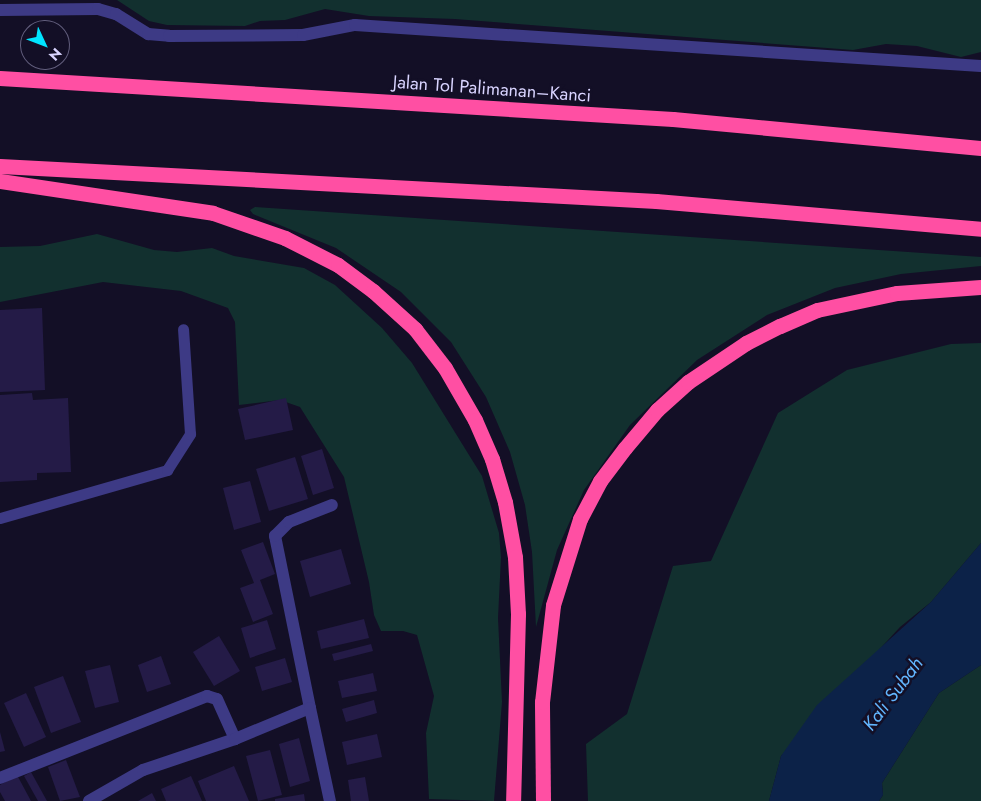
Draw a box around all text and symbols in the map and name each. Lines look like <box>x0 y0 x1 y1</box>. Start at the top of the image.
north arrow <box>20 20 70 70</box>
text: N <box>44 44 66 65</box>
street label: Jalan Tol Palimanan–Kanci <box>392 71 592 107</box>
water label: Kali Subah <box>858 653 928 735</box>

